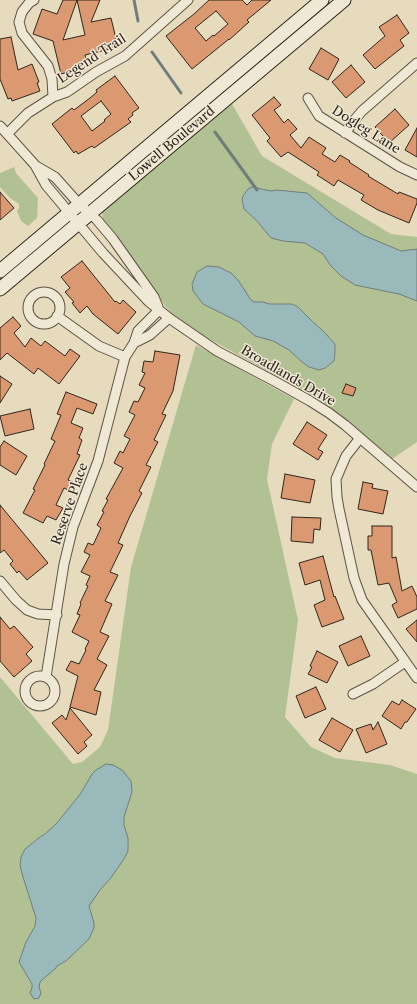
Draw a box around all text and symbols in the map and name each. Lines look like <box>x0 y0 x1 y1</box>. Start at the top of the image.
street label: Legend Trail <box>55 31 129 87</box>
street label: Lowell Boulevard <box>126 103 218 185</box>
street label: Dogleg Lane <box>329 103 403 157</box>
street label: Broadlands Drive <box>238 343 338 409</box>
street label: Reserve Place <box>49 461 91 547</box>

